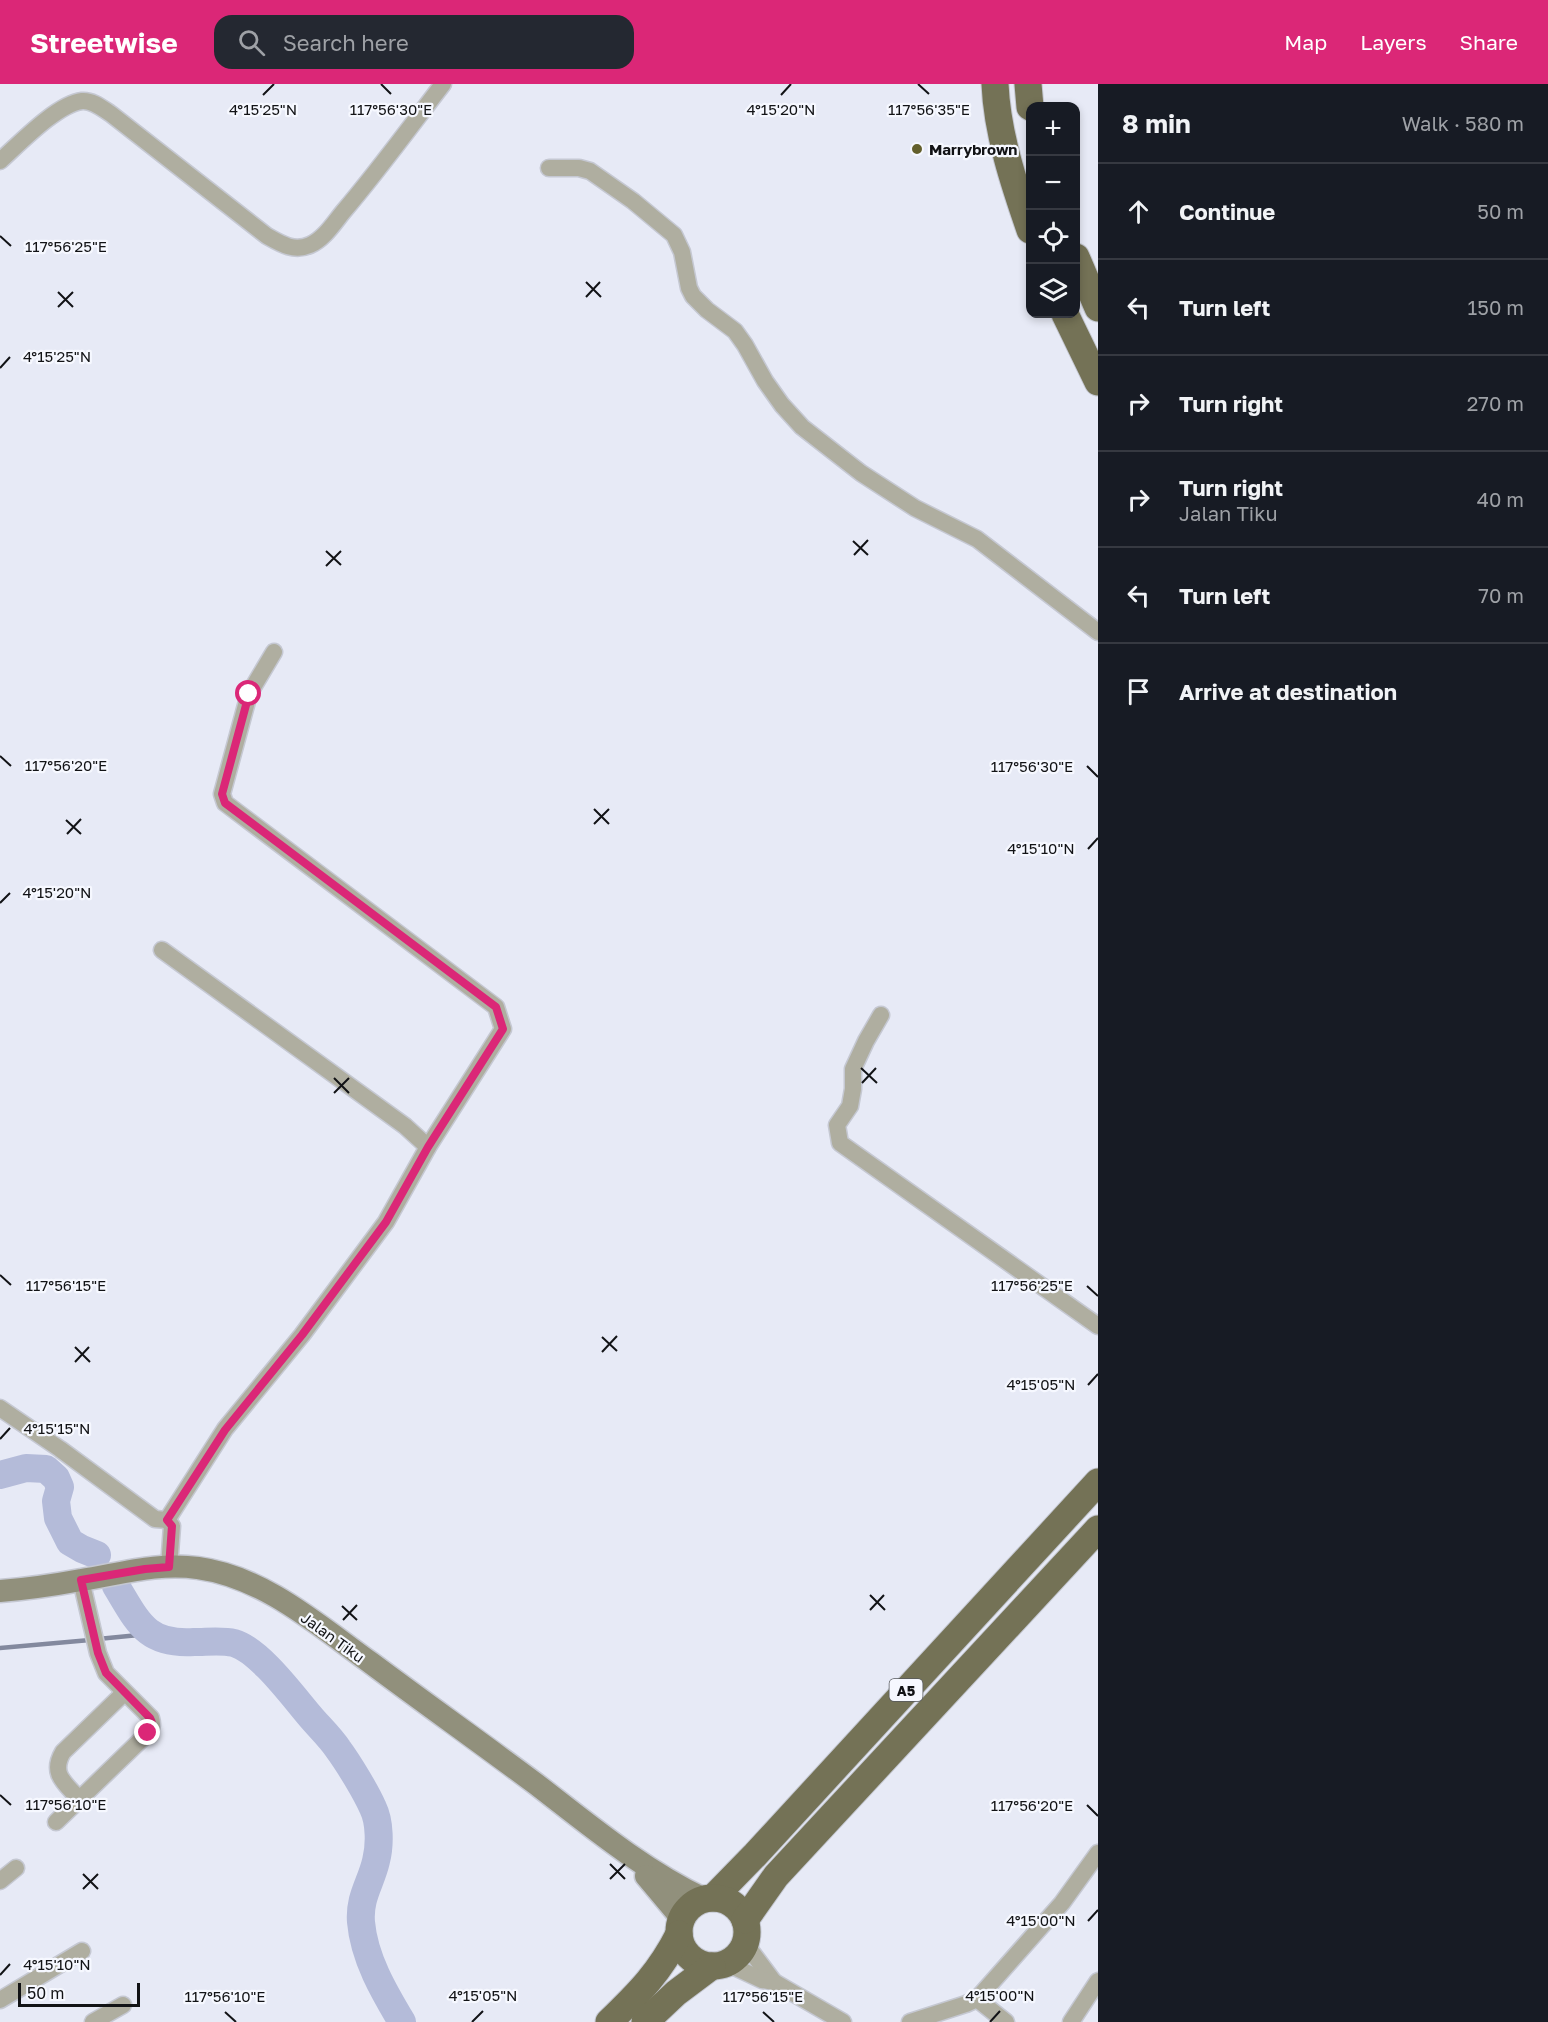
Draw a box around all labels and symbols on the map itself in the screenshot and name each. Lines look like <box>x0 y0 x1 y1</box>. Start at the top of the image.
text: 4°15'25"N <box>229 100 297 118</box>
text: 117°56'30"E <box>350 100 432 118</box>
text: 4°15'20"N <box>747 100 815 118</box>
text: 117°56'35"E <box>888 100 970 118</box>
place label: Marrybrown <box>929 140 1017 158</box>
marker: Marrybrown <box>910 142 924 156</box>
text: 117°56'25"E <box>25 237 107 255</box>
text: 4°15'25"N <box>23 347 91 365</box>
route start <box>235 680 261 706</box>
text: 117°56'20"E <box>25 756 107 774</box>
text: 117°56'30"E <box>991 757 1073 775</box>
text: 4°15'10"N <box>1007 839 1075 857</box>
text: 4°15'20"N <box>23 883 91 901</box>
text: 117°56'15"E <box>26 1276 106 1294</box>
text: 117°56'25"E <box>991 1276 1073 1294</box>
text: 4°15'05"N <box>1007 1375 1075 1393</box>
text: 4°15'15"N <box>24 1419 90 1437</box>
street label: Jalan Tiku <box>298 1608 368 1666</box>
road number: A5 <box>890 1679 922 1701</box>
route end <box>134 1719 160 1745</box>
text: 117°56'10"E <box>25 1795 107 1813</box>
text: 117°56'20"E <box>991 1796 1073 1814</box>
text: 4°15'00"N <box>1006 1911 1076 1929</box>
text: 4°15'10"N <box>23 1955 91 1973</box>
scale bar <box>18 1980 140 2008</box>
text: 4°15'05"N <box>449 1986 517 2004</box>
text: 4°15'00"N <box>965 1986 1035 2004</box>
text: 117°56'10"E <box>184 1987 266 2005</box>
text: 117°56'15"E <box>723 1987 803 2005</box>

